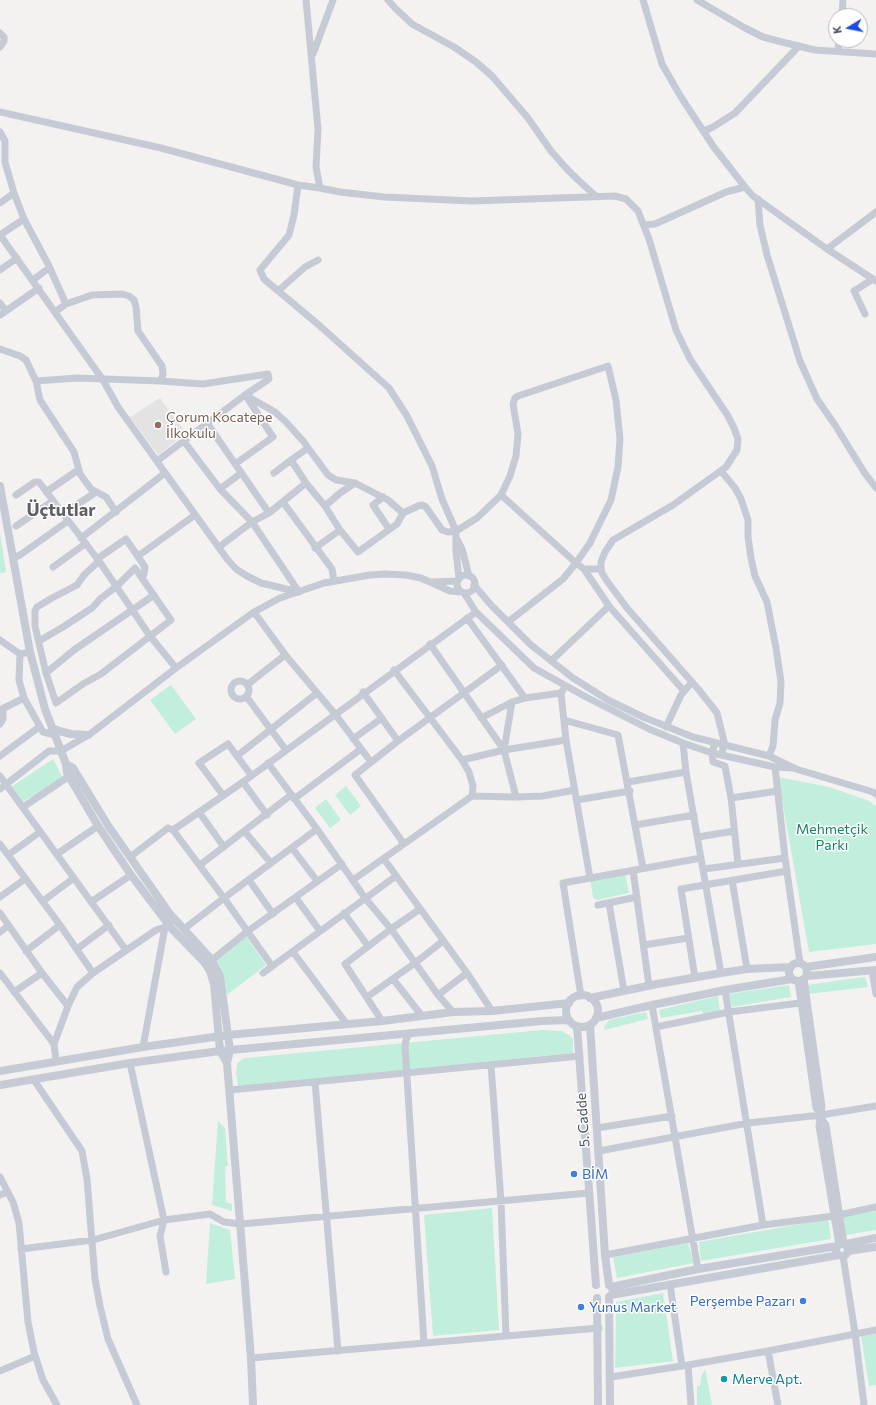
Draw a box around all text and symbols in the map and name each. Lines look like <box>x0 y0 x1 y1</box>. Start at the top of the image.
north arrow <box>828 8 868 48</box>
text: K <box>830 25 844 35</box>
place label: Çorum Kocatepe İlkokulu <box>166 409 272 442</box>
marker: Çorum Kocatepe İlkokulu <box>153 420 163 430</box>
district label: Üçtutlar <box>26 499 96 521</box>
park label: Mehmetçik Parkı <box>796 821 868 854</box>
street label: 5. Cadde <box>573 1092 593 1148</box>
place label: BİM <box>582 1166 608 1182</box>
marker: BİM <box>569 1169 579 1179</box>
place label: Perşembe Pazarı <box>690 1293 795 1309</box>
marker: Perşembe Pazarı <box>798 1296 808 1306</box>
place label: Yunus Market <box>589 1299 676 1315</box>
marker: Yunus Market <box>576 1302 586 1312</box>
place label: Merve Apt. <box>732 1371 802 1387</box>
marker: Merve Apt. <box>719 1374 729 1384</box>

